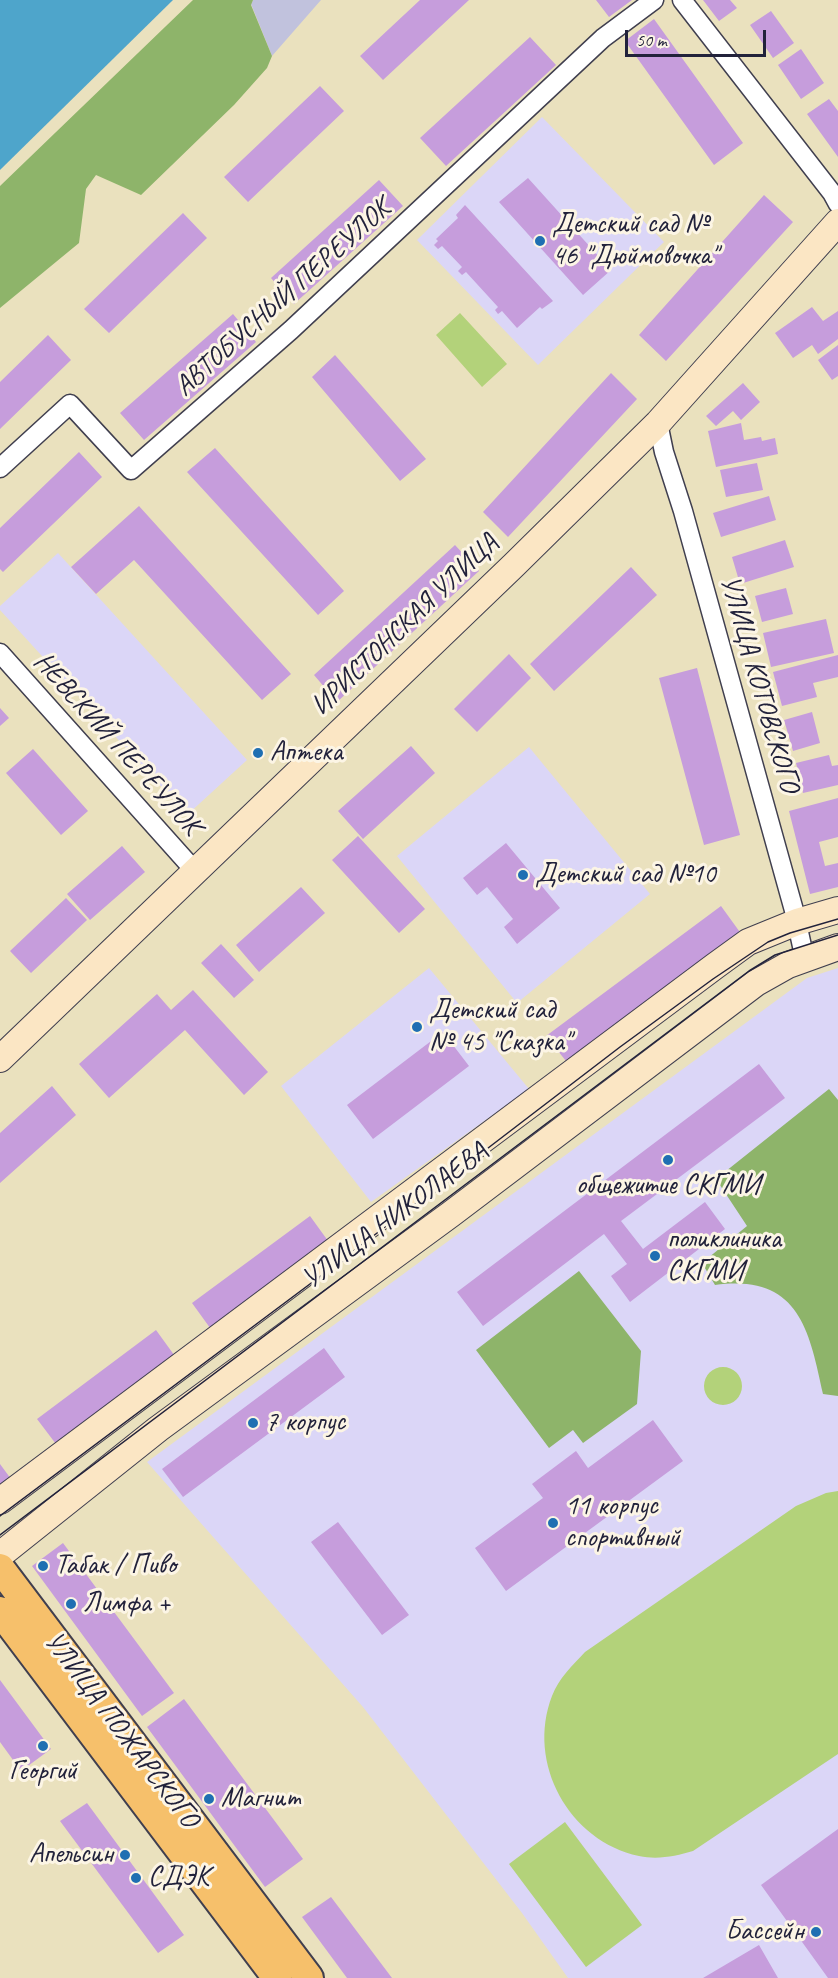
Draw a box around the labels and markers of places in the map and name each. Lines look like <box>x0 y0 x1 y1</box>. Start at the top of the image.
place label: Детский сад № 46 "Дюймовочка" <box>552 208 717 274</box>
marker: Детский сад № 46 "Дюймовочка" <box>533 234 547 248</box>
place label: Аптека <box>270 736 342 770</box>
marker: Аптека <box>251 746 265 760</box>
place label: Детский сад №10 <box>535 858 716 892</box>
marker: Детский сад №10 <box>516 868 530 882</box>
place label: Детский сад № 45 "Сказка" <box>429 994 570 1060</box>
marker: Детский сад № 45 "Сказка" <box>410 1020 424 1034</box>
marker: общежитие СКГМИ <box>661 1153 675 1167</box>
place label: общежитие СКГМИ <box>576 1169 760 1203</box>
place label: поликлиника СКГМИ <box>667 1223 781 1289</box>
marker: поликлиника СКГМИ <box>648 1249 662 1263</box>
place label: 7 корпус <box>265 1406 345 1440</box>
marker: 7 корпус <box>246 1416 260 1430</box>
place label: 11 корпус спортивный <box>565 1490 680 1556</box>
marker: 11 корпус спортивный <box>546 1516 560 1530</box>
place label: Табак / Пиво <box>55 1549 176 1583</box>
marker: Табак / Пиво <box>36 1559 50 1573</box>
place label: Лимфа + <box>83 1587 170 1621</box>
marker: Лимфа + <box>64 1597 78 1611</box>
marker: Георгий <box>36 1739 50 1753</box>
place label: Георгий <box>9 1755 77 1789</box>
place label: Магнит <box>221 1782 301 1816</box>
marker: Магнит <box>202 1792 216 1806</box>
place label: Апельсин <box>29 1838 113 1872</box>
marker: Апельсин <box>118 1848 132 1862</box>
place label: СДЭК <box>148 1861 209 1895</box>
marker: СДЭК <box>129 1871 143 1885</box>
place label: Бассейн <box>725 1915 804 1949</box>
marker: Бассейн <box>809 1925 823 1939</box>

